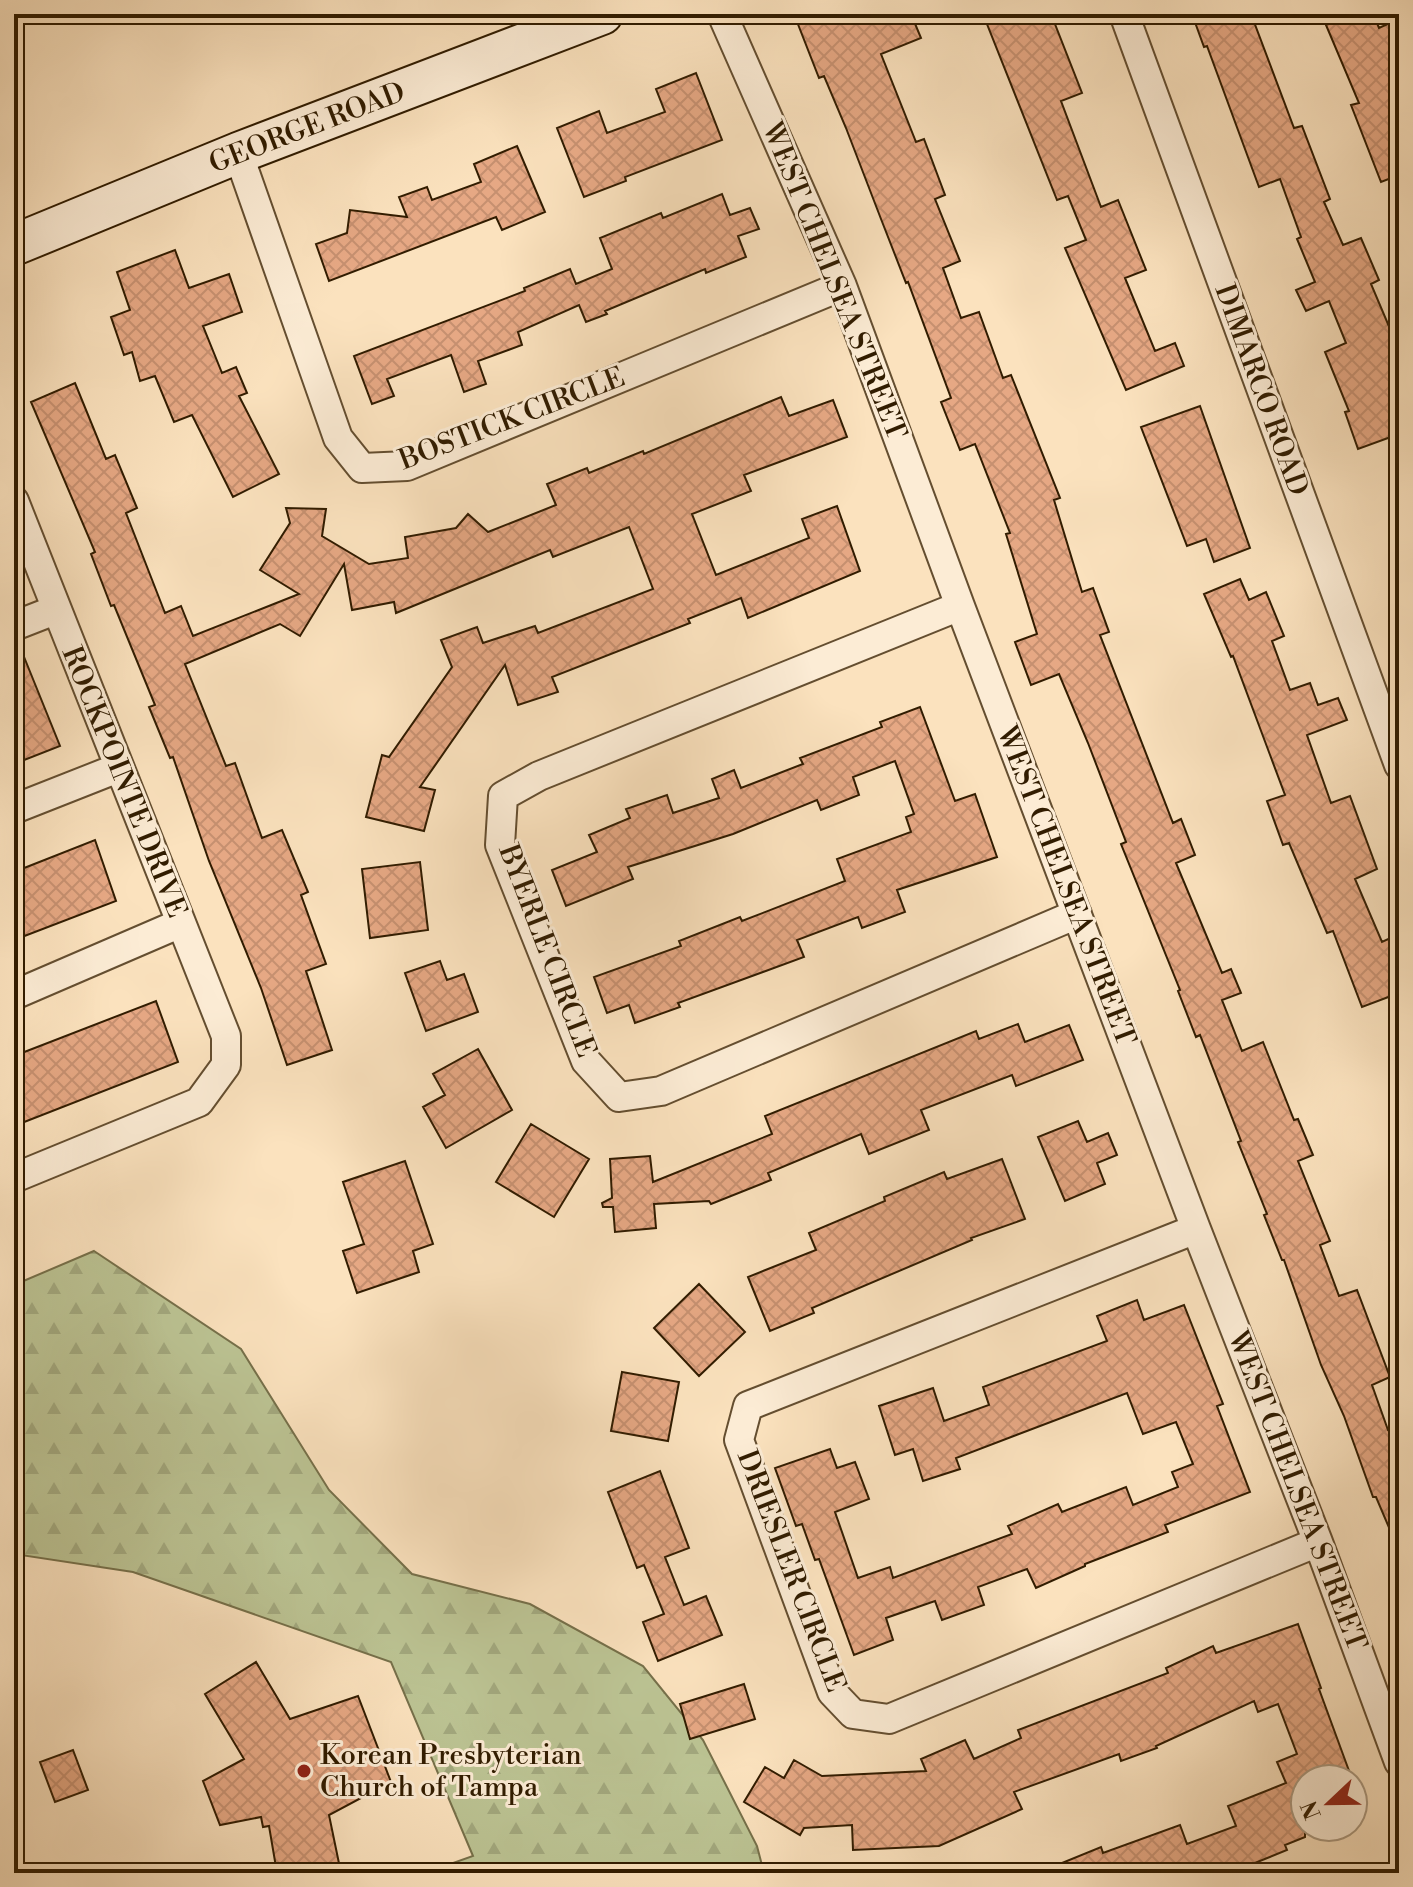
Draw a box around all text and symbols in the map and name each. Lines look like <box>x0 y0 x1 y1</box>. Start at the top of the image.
street label: GEORGE ROAD <box>204 75 410 181</box>
street label: WEST CHELSEA STREET <box>754 116 914 445</box>
street label: DIMARCO ROAD <box>1206 279 1316 501</box>
street label: BOSTICK CIRCLE <box>393 360 630 479</box>
street label: ROCKPOINTE DRIVE <box>54 641 194 923</box>
street label: WEST CHELSEA STREET <box>988 720 1143 1051</box>
street label: BYERLE CIRCLE <box>490 839 604 1062</box>
street label: WEST CHELSEA STREET <box>1219 1325 1374 1656</box>
street label: DRIESLER CIRCLE <box>729 1445 853 1697</box>
place label: Korean Presbyterian Church of Tampa <box>320 1738 582 1805</box>
marker: Korean Presbyterian Church of Tampa <box>295 1762 313 1780</box>
north arrow <box>1289 1763 1369 1843</box>
text: N <box>1296 1796 1328 1823</box>

